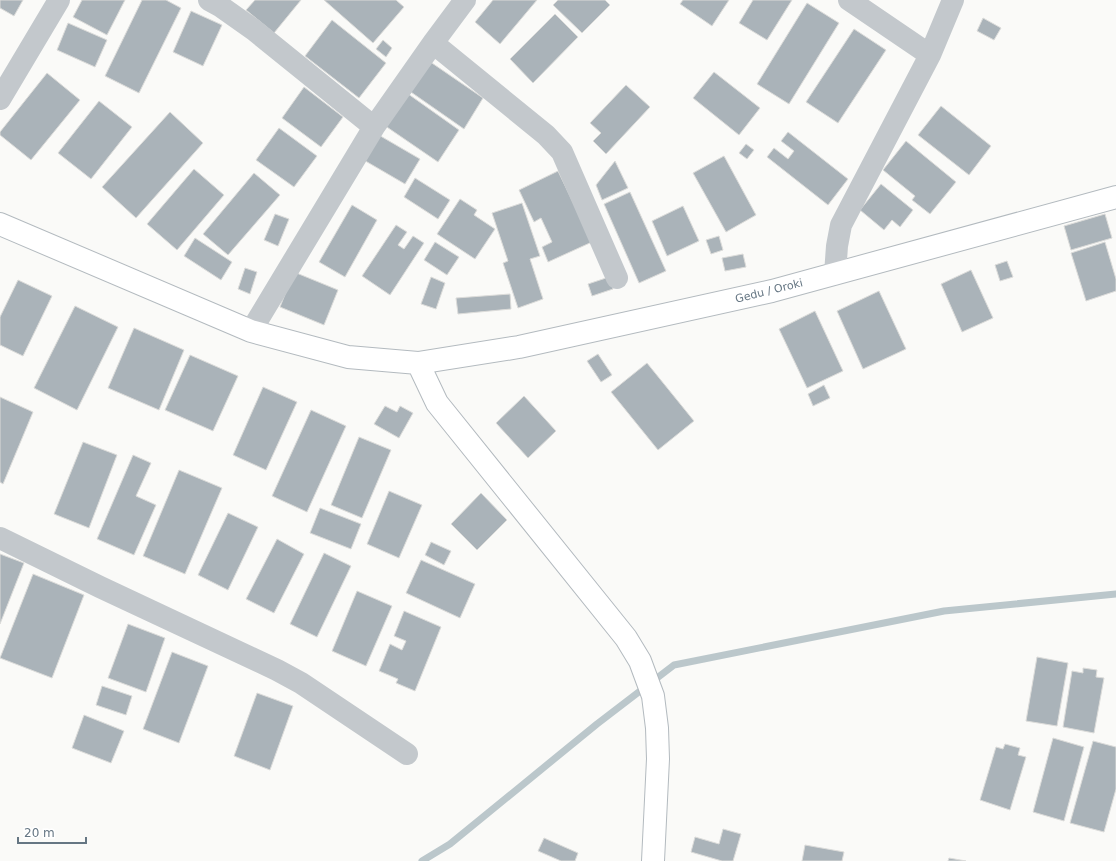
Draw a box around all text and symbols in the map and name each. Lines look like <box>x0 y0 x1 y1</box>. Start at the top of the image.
street label: Gedu / Oroki <box>734 276 804 306</box>
scale bar <box>18 819 86 845</box>
text: 20 m <box>24 826 55 840</box>

